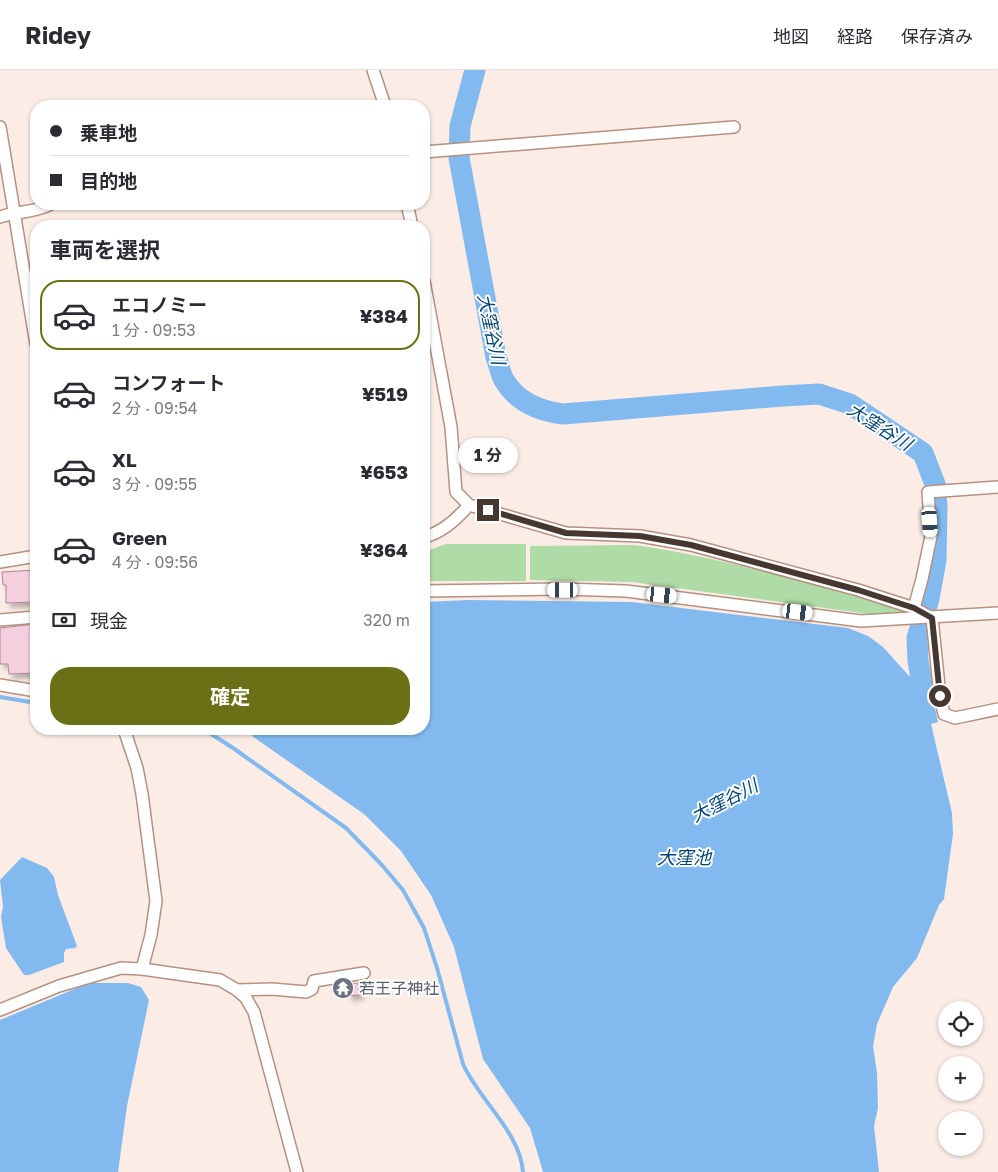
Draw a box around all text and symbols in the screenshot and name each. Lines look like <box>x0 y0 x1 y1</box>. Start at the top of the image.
text: Ridey <box>25 20 91 49</box>
text: 地図 <box>773 25 809 47</box>
text: 経路 <box>837 25 873 47</box>
text: 保存済み <box>901 25 973 47</box>
text: 乗車地 <box>80 121 137 144</box>
text: 目的地 <box>80 169 137 192</box>
text: 車両を選択 <box>50 236 160 263</box>
water label: 大窪谷川 <box>474 291 511 368</box>
icon: car <box>52 293 97 338</box>
text: エコノミー <box>112 293 207 316</box>
text: ¥384 <box>360 304 408 327</box>
text: 1 分 · 09:53 <box>112 320 196 340</box>
icon: car <box>52 371 97 416</box>
text: コンフォート <box>112 371 225 394</box>
text: ¥519 <box>362 382 408 405</box>
text: 2 分 · 09:54 <box>112 398 198 418</box>
water label: 大窪谷川 <box>844 398 918 455</box>
callout: 1 分 <box>458 438 518 472</box>
text: 1 分 <box>474 445 502 465</box>
text: XL <box>112 448 137 471</box>
icon: car <box>52 449 97 494</box>
text: ¥653 <box>360 460 408 483</box>
text: 3 分 · 09:55 <box>112 474 197 494</box>
route end <box>477 499 499 521</box>
car <box>921 507 938 537</box>
text: Green <box>112 526 167 549</box>
icon: car <box>52 527 97 572</box>
text: ¥364 <box>360 538 408 561</box>
text: 4 分 · 09:56 <box>112 552 198 572</box>
car <box>548 583 578 598</box>
car <box>646 586 677 604</box>
car <box>782 603 813 621</box>
icon: cash <box>50 606 78 634</box>
text: 現金 <box>90 609 128 632</box>
text: 320 m <box>363 610 410 630</box>
button: 確定 <box>50 667 410 725</box>
route start <box>929 685 951 707</box>
water label: 大窪谷川 <box>687 773 763 826</box>
water label: 大窪池 <box>657 846 713 868</box>
temple icon: 若王子神社 <box>331 976 355 1000</box>
place label: 若王子神社 <box>359 978 439 998</box>
map controls <box>938 1001 983 1156</box>
button: locate <box>938 1001 983 1046</box>
button: + <box>938 1056 983 1101</box>
button: − <box>938 1111 983 1156</box>

